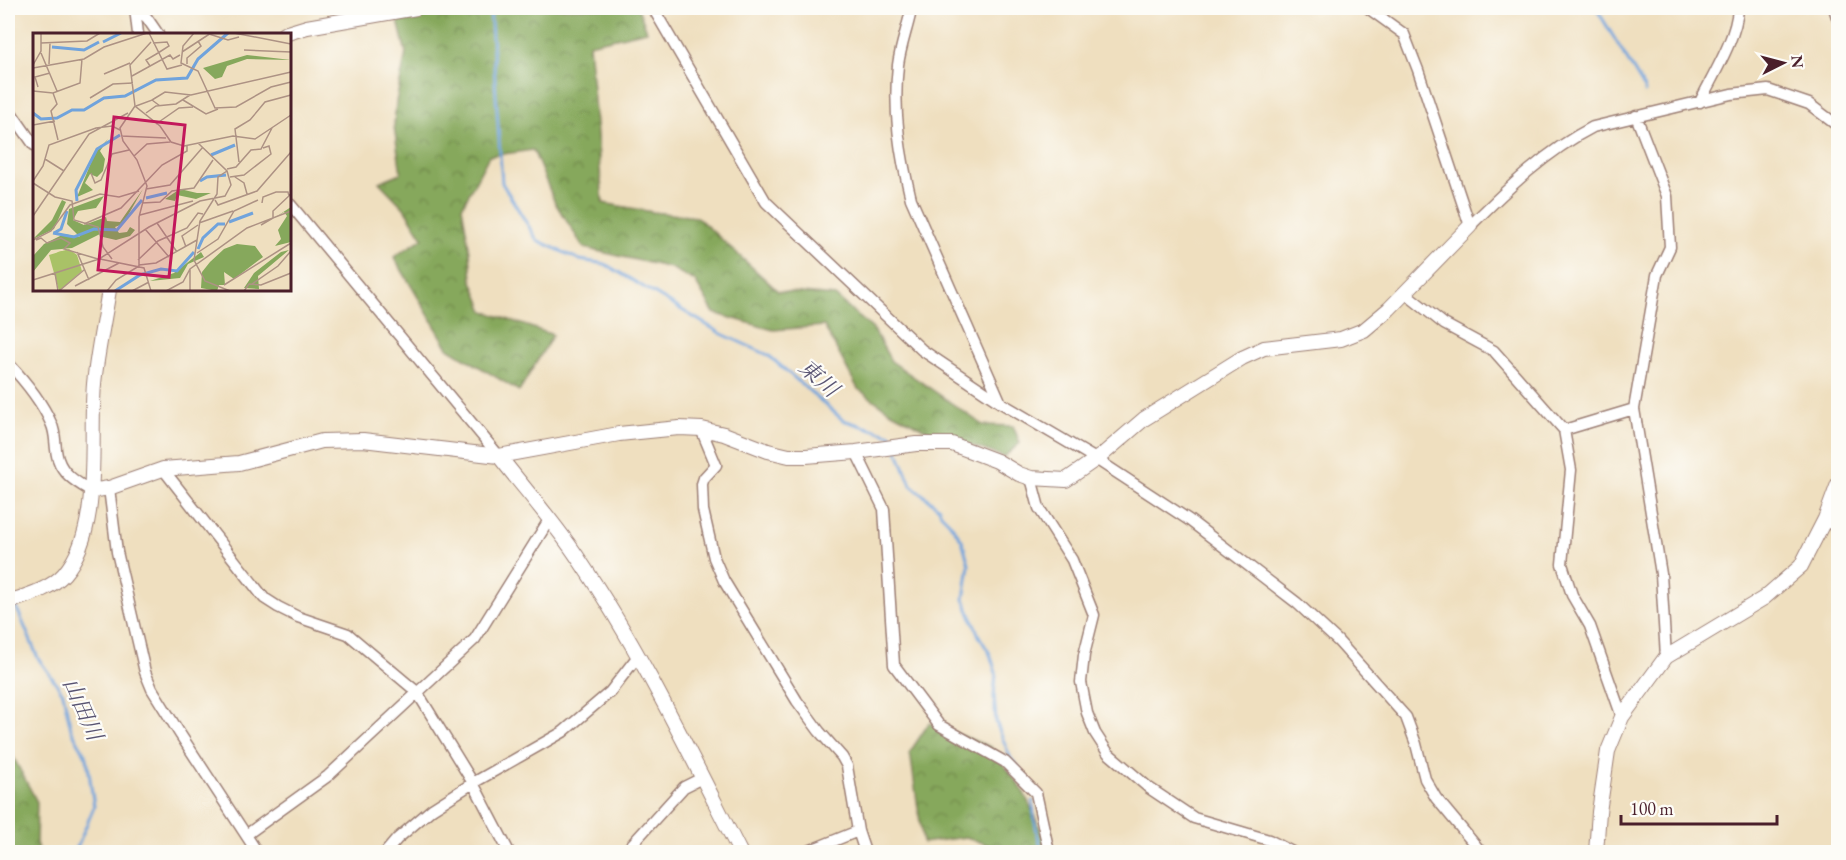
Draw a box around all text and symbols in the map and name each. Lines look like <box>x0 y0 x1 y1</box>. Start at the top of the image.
inset map <box>33 33 291 291</box>
north arrow <box>1753 33 1813 93</box>
text: N <box>1786 54 1809 69</box>
water label: 東川 <box>793 353 847 405</box>
water label: 山田川 <box>56 673 110 747</box>
scale bar <box>1621 788 1777 826</box>
text: 100 m <box>1630 797 1674 820</box>

